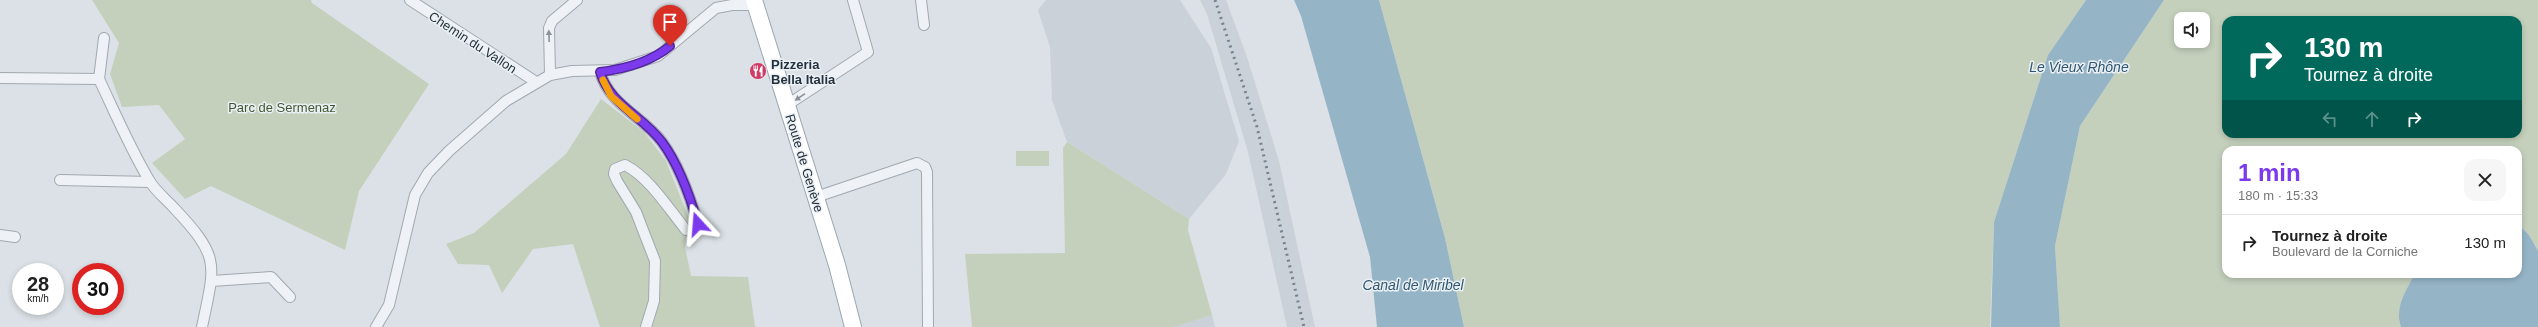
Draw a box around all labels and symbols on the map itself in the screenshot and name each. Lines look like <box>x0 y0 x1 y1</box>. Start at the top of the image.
pin <box>653 5 687 46</box>
street label: Chemin du Vallon <box>426 8 519 76</box>
one-way arrow <box>546 29 552 42</box>
place label: Pizzeria Bella Italia <box>771 57 836 87</box>
water label: Le Vieux Rhône <box>2029 59 2129 75</box>
restaurant icon: Pizzeria Bella Italia <box>748 61 768 81</box>
one-way arrow <box>795 93 805 101</box>
park label: Parc de Sermenaz <box>228 100 336 115</box>
street label: Route de Genève <box>782 112 827 214</box>
position arrow <box>677 203 719 245</box>
speed limit sign: 30 <box>72 263 124 315</box>
water label: Canal de Miribel <box>1362 277 1464 293</box>

